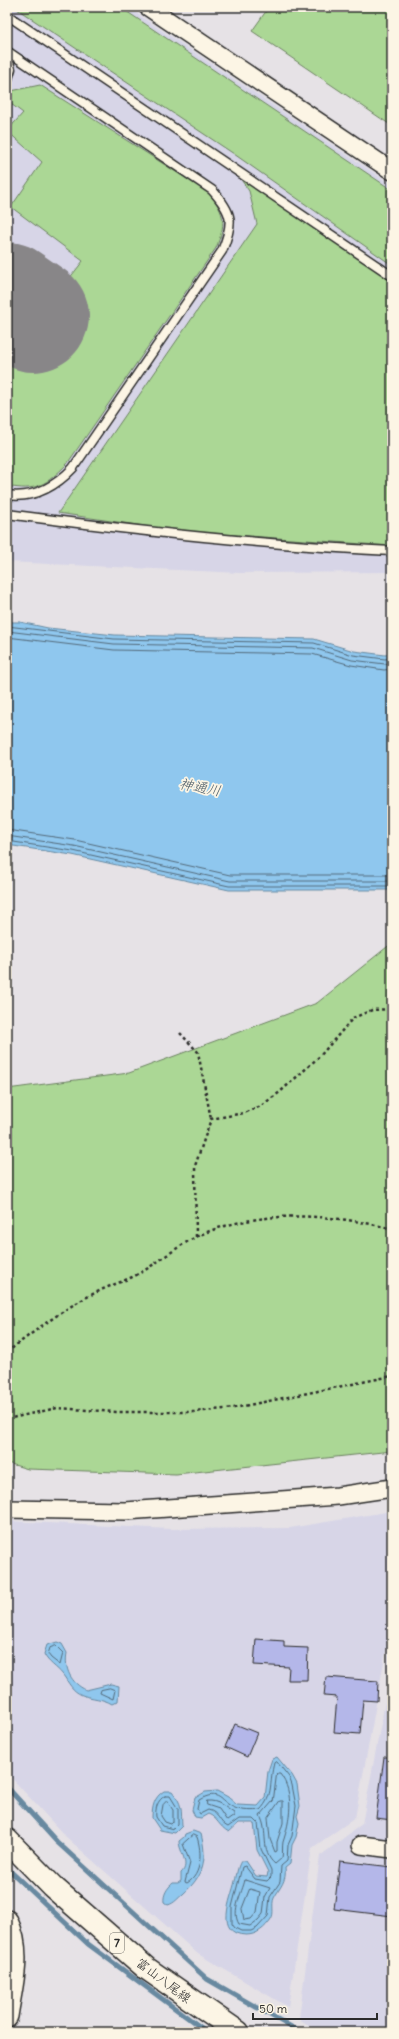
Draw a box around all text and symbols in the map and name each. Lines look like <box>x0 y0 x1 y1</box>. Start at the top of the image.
water label: 神通川 <box>178 774 222 800</box>
road number: 7 <box>110 1933 124 1953</box>
street label: 富山八尾線 <box>133 1954 196 2007</box>
scale bar <box>253 1995 377 2021</box>
text: 50 m <box>259 2001 288 2016</box>

